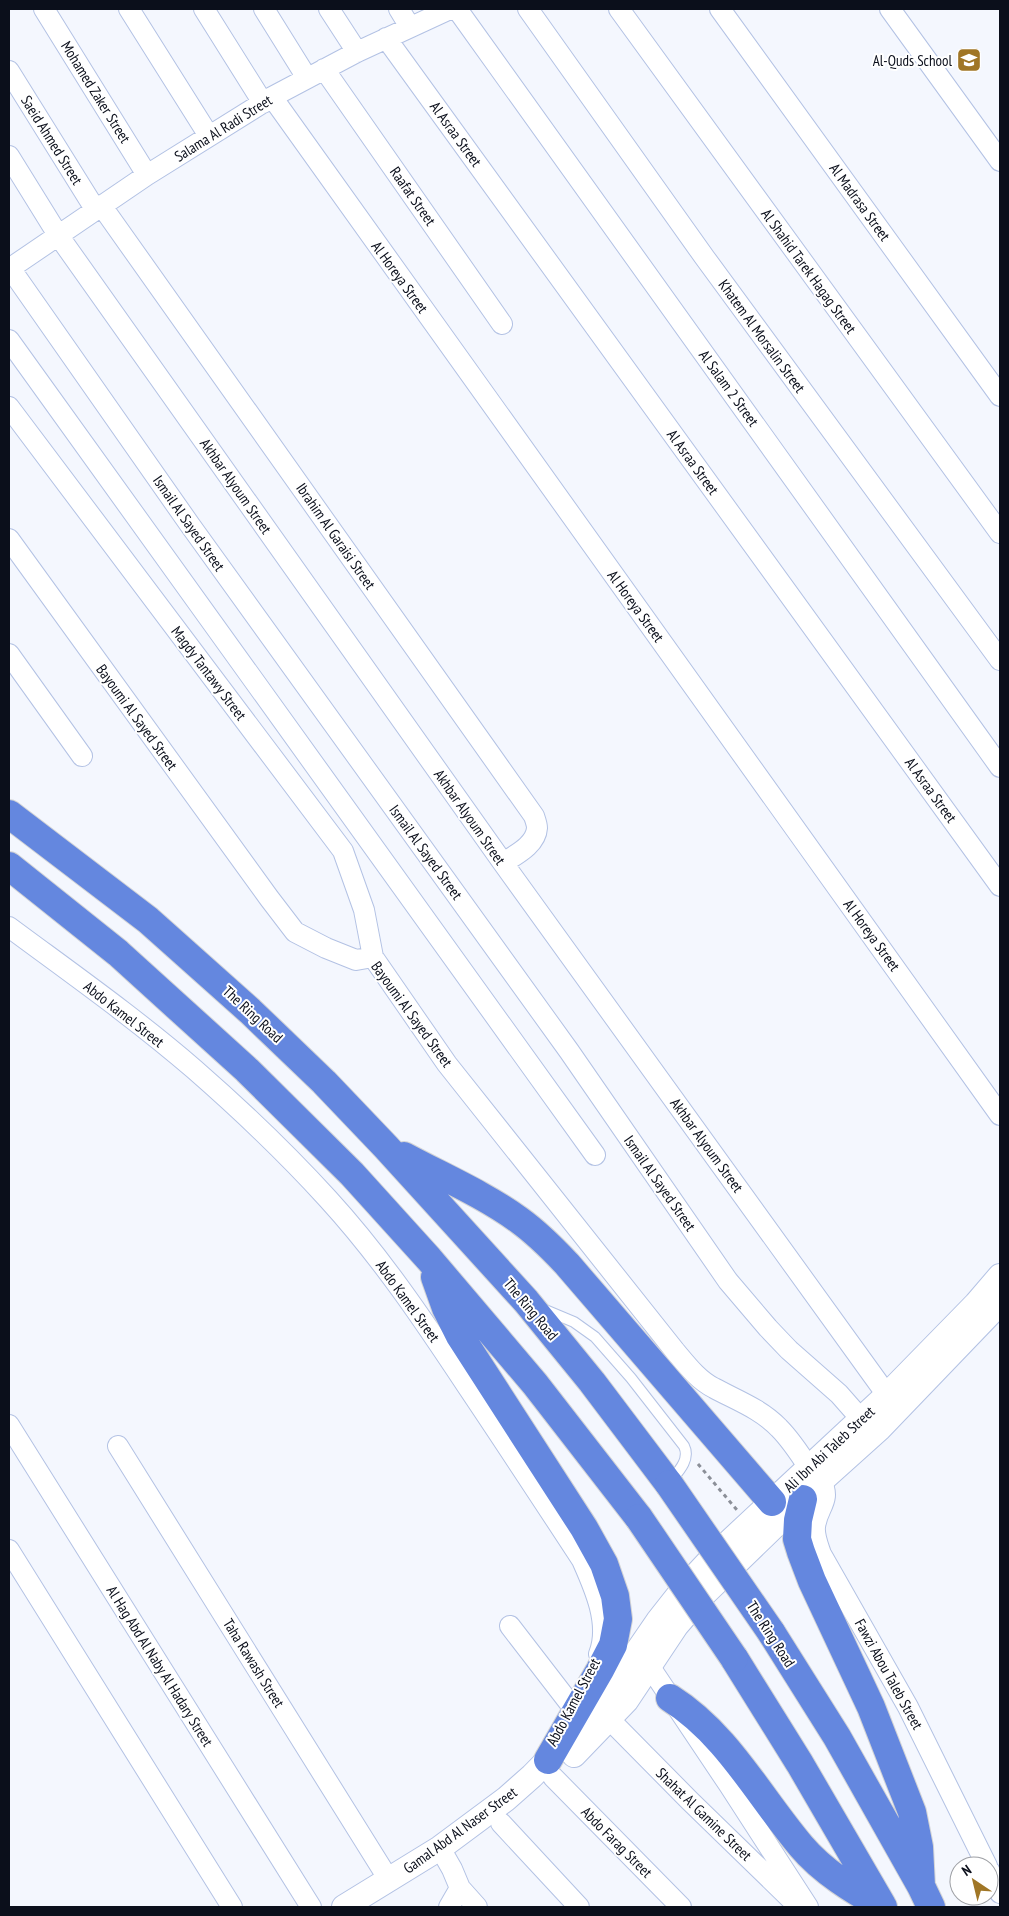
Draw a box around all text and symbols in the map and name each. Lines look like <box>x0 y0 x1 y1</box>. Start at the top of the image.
street label: Mohamed Zaker Street <box>57 38 135 146</box>
school or university icon: Al-Quds School <box>956 47 982 73</box>
place label: Al-Quds School <box>873 51 952 70</box>
street label: Salama Al Radi Street <box>171 90 275 166</box>
street label: Saeid Ahmed Street <box>17 92 87 188</box>
street label: Al Asraa Street <box>426 98 486 170</box>
street label: Al Madrasa Street <box>826 160 894 244</box>
street label: Raafat Street <box>386 163 440 229</box>
street label: Al Shahid Tarek Hagag Street <box>757 205 861 337</box>
street label: Al Horeya Street <box>368 237 432 317</box>
street label: Khatem Al Morsalin Street <box>715 276 809 396</box>
street label: Al Salam 2 Street <box>695 346 763 430</box>
street label: Al Asraa Street <box>663 426 723 498</box>
street label: Akhbar Alyoum Street <box>196 435 276 537</box>
street label: Ismail Al Sayed Street <box>149 471 229 575</box>
street label: Ibrahim Al Garaisi Street <box>292 479 380 593</box>
street label: Al Horeya Street <box>604 566 668 646</box>
street label: Magdy Tantawy Street <box>167 622 251 724</box>
street label: Bayoumi Al Sayed Street <box>92 660 182 774</box>
street label: Al Asraa Street <box>901 754 961 826</box>
street label: Akhbar Alyoum Street <box>430 766 510 868</box>
street label: Ismail Al Sayed Street <box>385 801 467 903</box>
street label: Al Horeya Street <box>840 895 904 975</box>
street label: Bayoumi Al Sayed Street <box>367 957 457 1071</box>
street label: Abdo Kamel Street <box>80 977 168 1051</box>
street label: The Ring Road <box>219 981 287 1047</box>
street label: Akhbar Alyoum Street <box>666 1094 748 1196</box>
street label: Ismail Al Sayed Street <box>620 1131 700 1235</box>
street label: Abdo Kamel Street <box>372 1256 444 1346</box>
street label: The Ring Road <box>500 1274 562 1344</box>
street label: Ali Ibn Abi Taleb Street <box>779 1402 879 1496</box>
street label: Al Hag Abd Al Naby Al Hadary Street <box>103 1582 217 1750</box>
street label: The Ring Road <box>743 1597 799 1671</box>
street label: Taha Rawash Street <box>219 1615 289 1711</box>
street label: Fawzi Abou Taleb Street <box>851 1615 927 1733</box>
street label: Abdo Kamel Street <box>542 1655 604 1749</box>
street label: Shahat Al Gamine Street <box>652 1764 756 1864</box>
street label: Gamal Abd Al Naser Street <box>400 1782 520 1878</box>
street label: Abdo Farag Street <box>577 1802 657 1882</box>
north arrow <box>949 1856 999 1906</box>
text: N <box>958 1861 975 1880</box>

